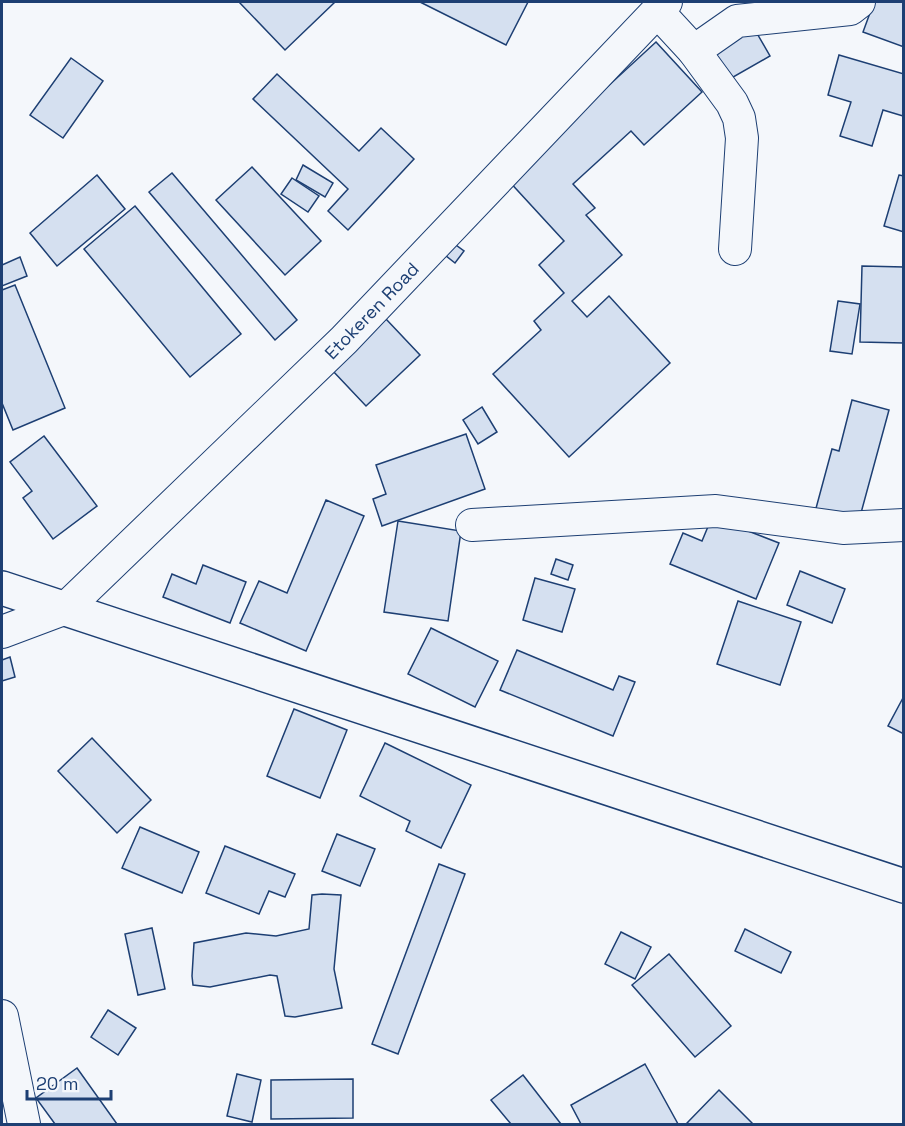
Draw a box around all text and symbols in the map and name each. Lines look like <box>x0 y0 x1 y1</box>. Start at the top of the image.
street label: Etokeren Road <box>320 257 424 364</box>
scale bar <box>27 1063 111 1101</box>
text: 20 m <box>36 1072 79 1095</box>

